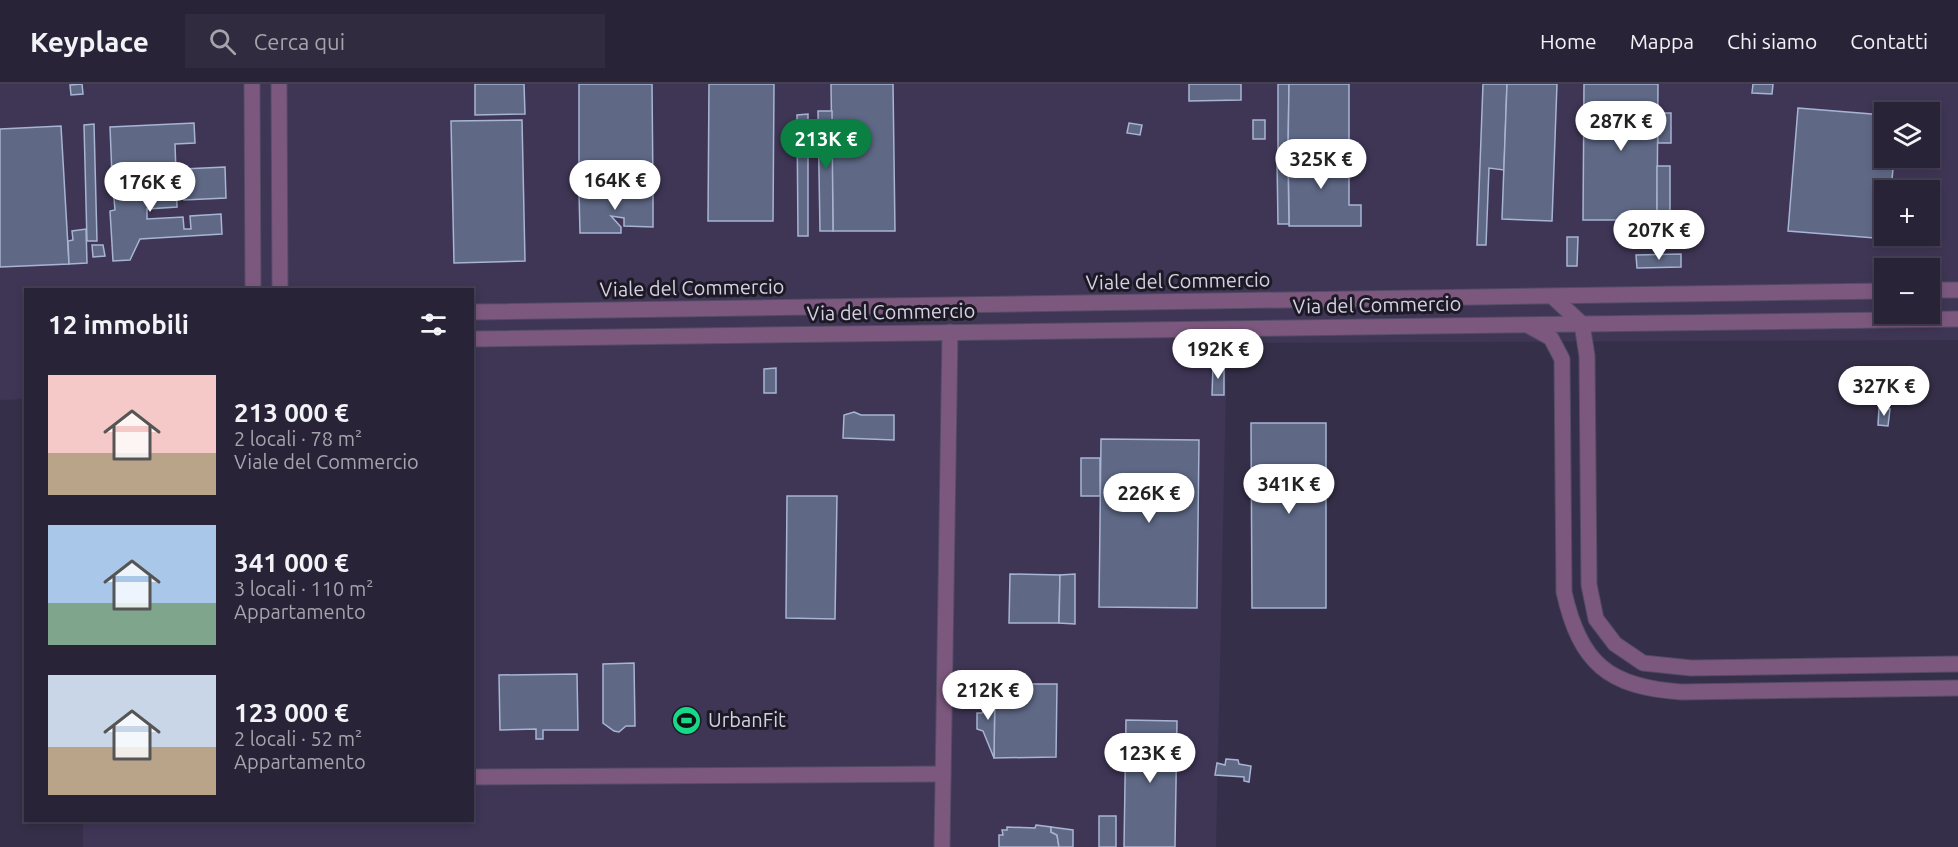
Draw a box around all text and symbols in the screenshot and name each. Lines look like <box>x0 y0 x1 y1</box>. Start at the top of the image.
search box <box>185 14 605 68</box>
icon: search <box>206 25 239 58</box>
text: Keyplace <box>30 26 149 57</box>
text: Cerca qui <box>254 29 345 54</box>
text: Home <box>1540 29 1597 53</box>
text: Mappa <box>1630 29 1694 53</box>
text: Chi siamo <box>1727 29 1817 53</box>
text: Contatti <box>1850 29 1928 53</box>
pin: 287K € <box>1572 101 1670 152</box>
map controls <box>1874 102 1940 324</box>
button: layers <box>1874 102 1940 168</box>
text: 287K € <box>1589 109 1653 132</box>
pin: 213K € <box>777 119 875 170</box>
text: 213K € <box>794 127 858 150</box>
pin: 325K € <box>1272 139 1370 190</box>
text: 325K € <box>1289 147 1353 170</box>
pin: 164K € <box>566 160 664 211</box>
pin: 176K € <box>101 162 199 213</box>
text: 164K € <box>583 168 647 191</box>
text: 176K € <box>118 170 182 193</box>
button: + <box>1874 180 1940 246</box>
pin: 207K € <box>1610 210 1708 261</box>
text: 207K € <box>1627 218 1691 241</box>
button: − <box>1874 258 1940 324</box>
street label: Viale del Commercio <box>1085 267 1271 294</box>
street label: Viale del Commercio <box>599 274 785 301</box>
street label: Via del Commercio <box>1293 292 1461 317</box>
street label: Via del Commercio <box>807 299 975 324</box>
icon: filters <box>417 308 450 341</box>
text: 12 immobili <box>48 310 189 339</box>
pin: 192K € <box>1169 329 1267 380</box>
text: 192K € <box>1186 337 1250 360</box>
pin: 327K € <box>1835 366 1933 417</box>
text: 327K € <box>1852 374 1916 397</box>
text: 213 000 € <box>234 398 349 427</box>
icon: home <box>96 399 168 471</box>
text: 2 locali · 78 m² <box>234 427 362 450</box>
text: Viale del Commercio <box>234 450 419 473</box>
pin: 341K € <box>1240 464 1338 515</box>
text: 341K € <box>1257 472 1321 495</box>
pin: 226K € <box>1100 473 1198 524</box>
text: 226K € <box>1117 481 1181 504</box>
text: 341 000 € <box>234 548 349 577</box>
icon: home <box>96 549 168 621</box>
text: 3 locali · 110 m² <box>234 577 373 600</box>
text: Appartamento <box>234 600 366 623</box>
pin: 212K € <box>939 670 1037 721</box>
text: 212K € <box>956 678 1020 701</box>
text: 123 000 € <box>234 698 349 727</box>
icon: home <box>96 699 168 771</box>
sports icon: UrbanFit <box>671 704 703 736</box>
place label: UrbanFit <box>708 708 786 731</box>
text: 2 locali · 52 m² <box>234 727 362 750</box>
pin: 123K € <box>1101 733 1199 784</box>
text: 123K € <box>1118 741 1182 764</box>
text: Appartamento <box>234 750 366 773</box>

